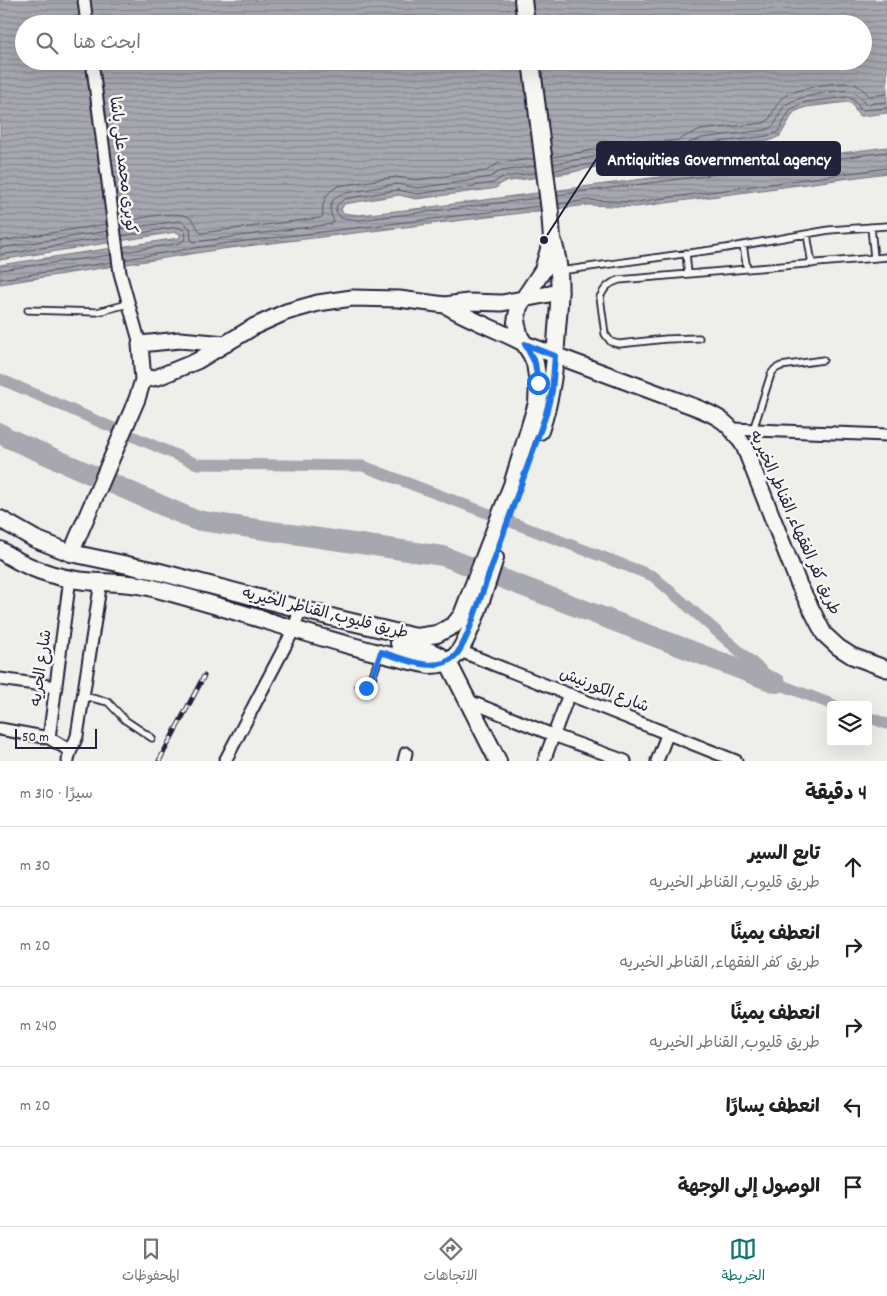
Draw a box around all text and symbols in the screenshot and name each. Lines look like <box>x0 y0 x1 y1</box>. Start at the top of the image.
search box <box>15 15 872 70</box>
icon: search <box>33 29 61 57</box>
text: ابحث هنا <box>73 31 141 58</box>
street label: كوبرى محمد على باشا <box>102 95 142 235</box>
callout: Antiquities Governmental agency <box>597 142 840 175</box>
text: Antiquities Governmental agency <box>607 149 831 174</box>
route start <box>527 372 550 395</box>
street label: طريق كفر الفقهاء, القناطر الخيريه <box>743 427 845 619</box>
street label: طريق قليوب, القناطر الخيريه <box>239 582 411 646</box>
street label: شارع الحريه <box>25 628 59 708</box>
street label: شارع الكورنيش <box>556 663 652 719</box>
route end <box>355 677 378 700</box>
map controls <box>827 701 872 746</box>
button: layers <box>827 701 872 746</box>
scale bar <box>15 726 98 749</box>
text: 50 m <box>22 728 49 748</box>
text: 4 دقيقة <box>805 780 867 810</box>
text: سيرًا · 310 m <box>20 783 93 806</box>
text: تابع السير <box>748 842 820 869</box>
icon: ahead <box>839 853 867 881</box>
text: 30 m <box>20 855 51 878</box>
text: طريق قليوب, القناطر الخيريه <box>649 872 820 895</box>
text: انعطف يمينًا <box>731 922 820 949</box>
icon: right <box>839 933 867 961</box>
text: 20 m <box>20 935 50 958</box>
text: طريق كفر الفقهاء, القناطر الخيريه <box>620 952 820 975</box>
text: انعطف يمينًا <box>731 1002 820 1029</box>
icon: right <box>839 1013 867 1041</box>
text: 240 m <box>20 1015 57 1038</box>
text: طريق قليوب, القناطر الخيريه <box>649 1032 820 1055</box>
icon: left <box>839 1093 867 1121</box>
text: 20 m <box>20 1095 50 1118</box>
text: انعطف يسارًا <box>726 1095 820 1122</box>
icon: arrive <box>839 1173 867 1201</box>
text: الوصول إلى الوجهة <box>678 1175 820 1202</box>
tab: المحفوظات <box>122 1235 180 1288</box>
tab: الاتجاهات <box>423 1235 478 1288</box>
tab: الخريطة <box>721 1235 765 1288</box>

